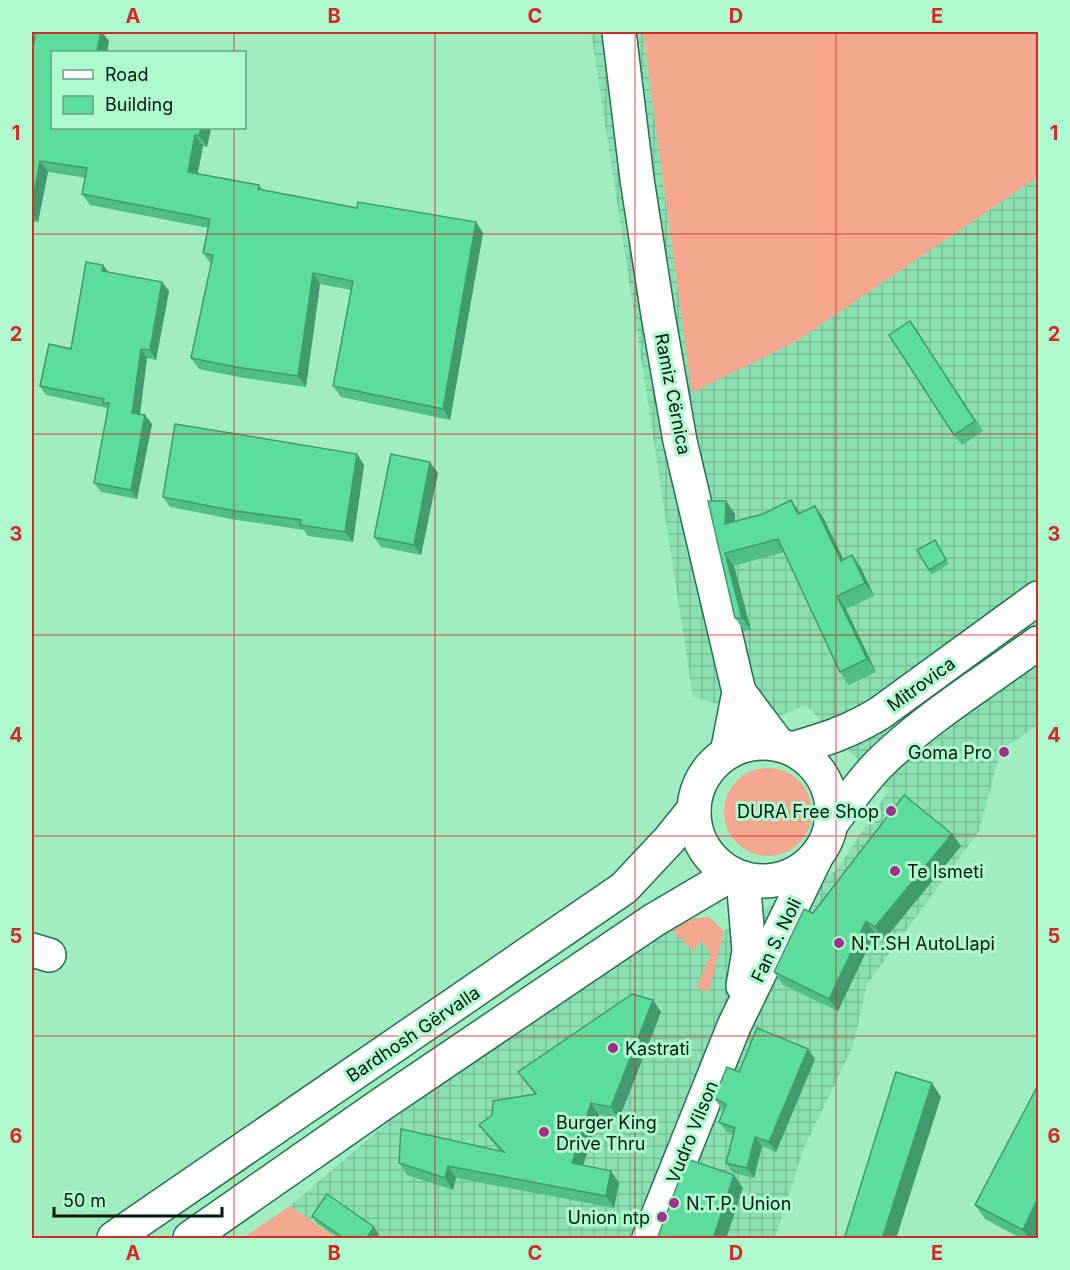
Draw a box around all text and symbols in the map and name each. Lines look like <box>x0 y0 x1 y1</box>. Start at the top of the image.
text: A <box>126 4 141 28</box>
text: B <box>327 4 341 28</box>
text: C <box>528 4 542 28</box>
text: D <box>729 4 743 28</box>
text: E <box>931 4 943 28</box>
legend <box>51 51 246 129</box>
text: Road <box>105 64 148 85</box>
text: Building <box>105 94 173 115</box>
text: 1 <box>12 121 20 145</box>
text: 1 <box>1050 121 1058 145</box>
text: 2 <box>10 322 22 346</box>
text: 2 <box>1048 322 1060 346</box>
street label: Ramiz Cërnica <box>651 332 695 456</box>
text: 3 <box>10 522 22 546</box>
text: 3 <box>1048 522 1060 546</box>
street label: Mitrovica <box>883 652 959 716</box>
text: 4 <box>9 723 23 747</box>
text: 4 <box>1047 723 1061 747</box>
place label: Goma Pro <box>908 742 992 763</box>
marker: Goma Pro <box>997 745 1011 759</box>
place label: DURA Free Shop <box>737 801 879 822</box>
marker: DURA Free Shop <box>884 804 898 818</box>
place label: Te Ismeti <box>907 861 984 882</box>
marker: Te Ismeti <box>888 864 902 878</box>
street label: Fan S. Noli <box>747 895 805 985</box>
text: 5 <box>10 924 22 948</box>
text: 5 <box>1048 924 1060 948</box>
place label: N.T.SH AutoLlapi <box>851 933 995 954</box>
marker: N.T.SH AutoLlapi <box>832 936 846 950</box>
street label: Bardhosh Gërvalla <box>342 982 484 1086</box>
place label: Kastrati <box>625 1038 690 1059</box>
marker: Kastrati <box>606 1041 620 1055</box>
street label: Vudro Vilson <box>662 1078 722 1186</box>
place label: Burger King Drive Thru <box>556 1112 657 1154</box>
text: 6 <box>10 1124 23 1148</box>
text: 6 <box>1048 1124 1061 1148</box>
marker: Burger King Drive Thru <box>537 1125 551 1139</box>
scale bar <box>54 1180 222 1218</box>
text: 50 m <box>63 1190 106 1211</box>
place label: N.T.P. Union <box>686 1193 791 1214</box>
marker: N.T.P. Union <box>667 1196 681 1210</box>
place label: Union ntp <box>568 1207 650 1228</box>
marker: Union ntp <box>655 1210 669 1224</box>
text: A <box>126 1241 141 1265</box>
text: B <box>327 1241 341 1265</box>
text: C <box>528 1241 542 1265</box>
text: D <box>729 1241 743 1265</box>
text: E <box>931 1241 943 1265</box>

